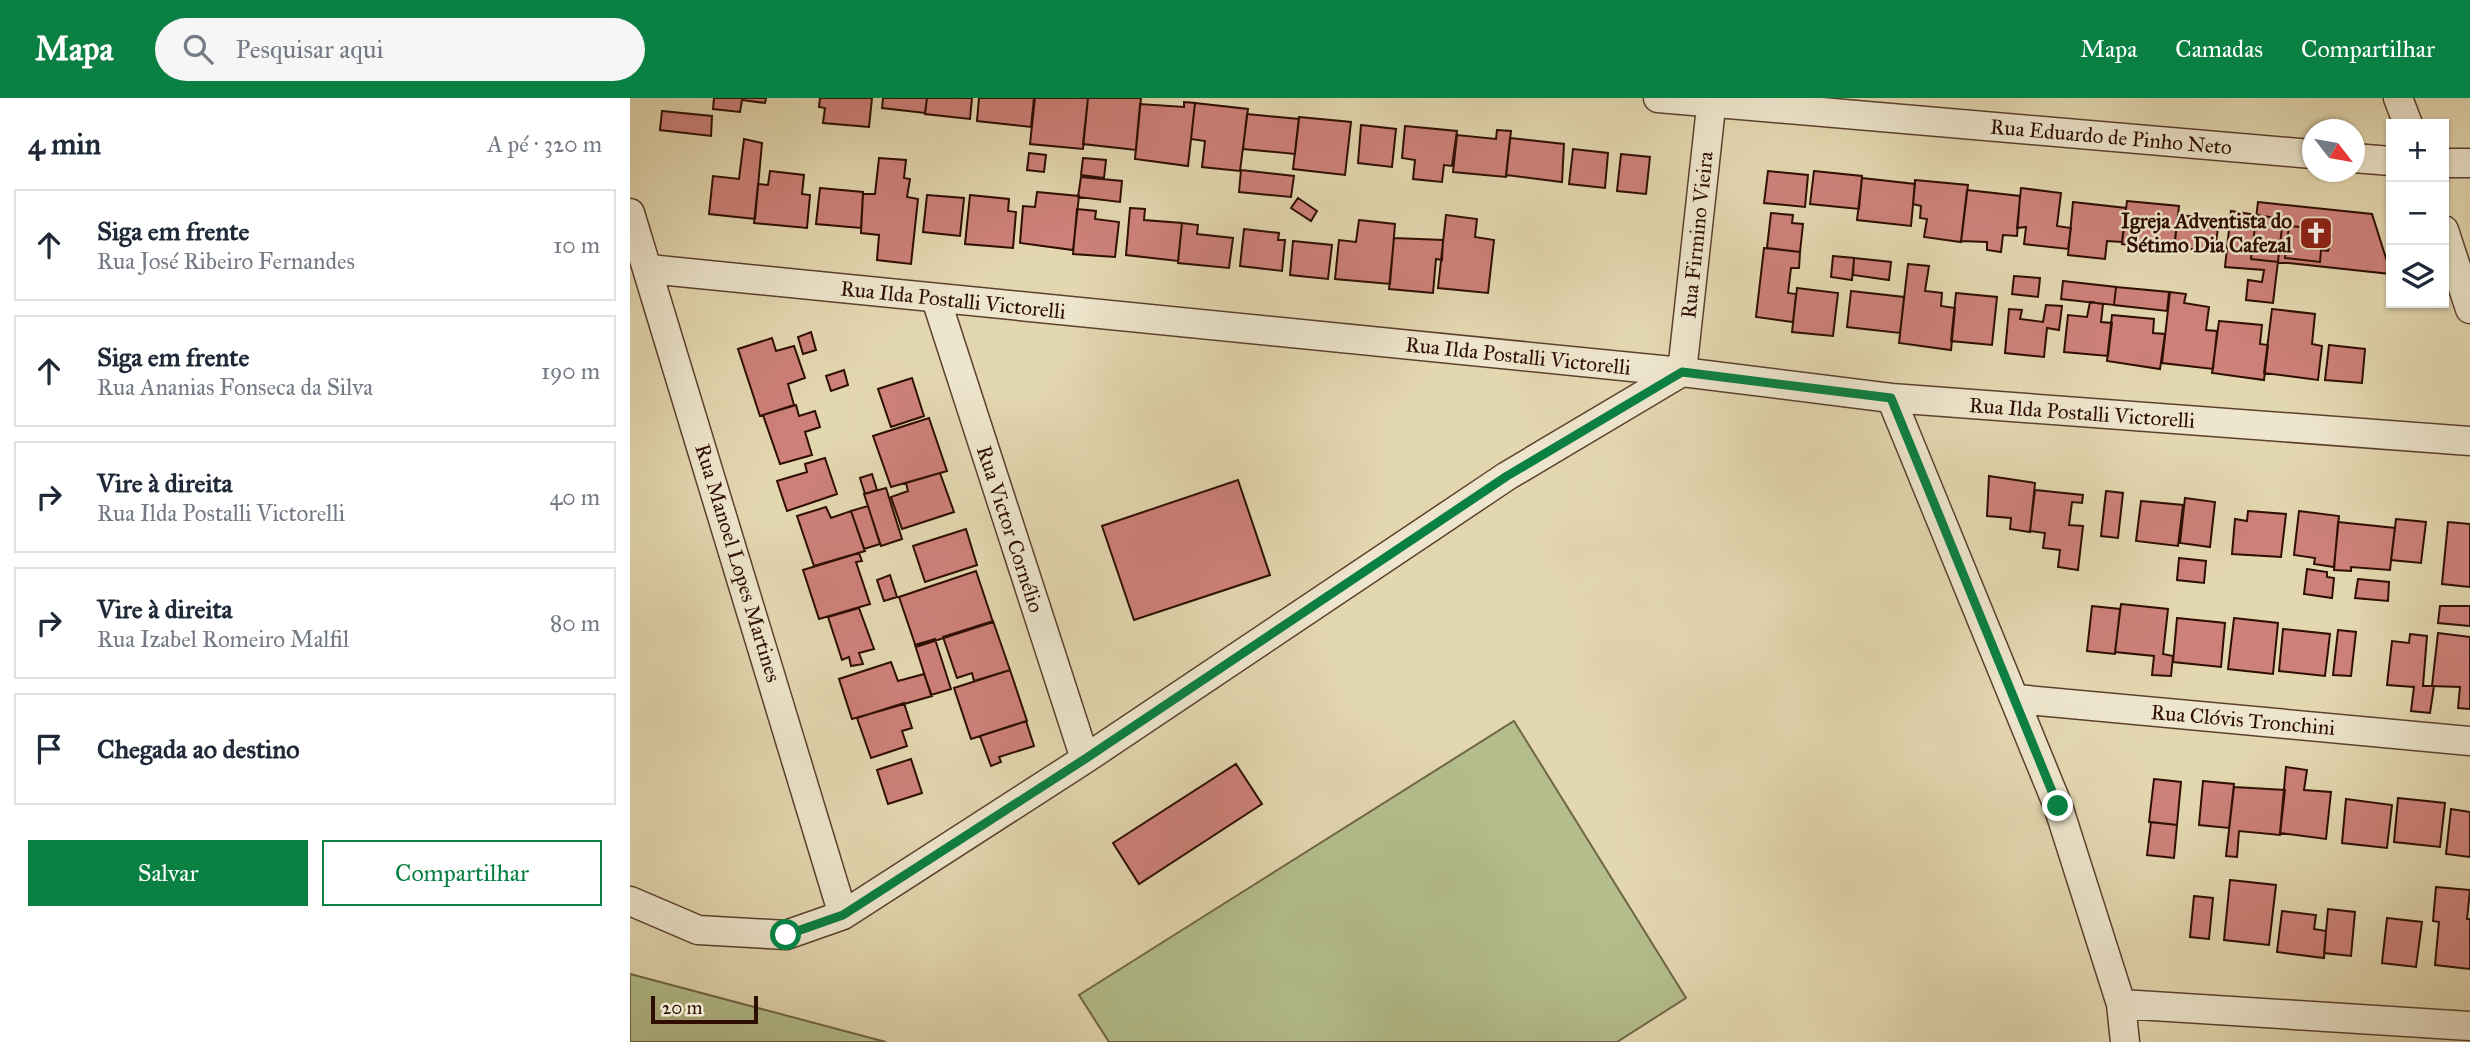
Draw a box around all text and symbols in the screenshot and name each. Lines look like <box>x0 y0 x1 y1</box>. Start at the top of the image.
search box <box>155 18 645 81</box>
text: Mapa <box>35 29 113 69</box>
icon: search <box>179 30 217 68</box>
text: Pesquisar aqui <box>235 33 384 65</box>
text: Mapa <box>2080 34 2137 64</box>
text: Camadas <box>2175 34 2263 64</box>
text: Compartilhar <box>2301 34 2435 64</box>
street label: Rua Eduardo de Pinho Neto <box>1989 113 2233 161</box>
north arrow <box>2302 119 2365 182</box>
map controls <box>2386 119 2449 308</box>
button: + <box>2386 119 2449 182</box>
text: 4 min <box>28 126 101 162</box>
text: A pé · 320 m <box>487 130 602 158</box>
street label: Rua Firmino Vieira <box>1675 150 1719 320</box>
button: − <box>2386 182 2449 245</box>
place label: Igreja Adventista do Sétimo Dia Cafezal <box>2121 208 2293 258</box>
church icon: Igreja Adventista do Sétimo Dia Cafezal <box>2297 214 2335 252</box>
text: Siga em frente <box>97 215 249 247</box>
icon: ahead <box>30 226 68 264</box>
text: 10 m <box>553 231 600 259</box>
button: layers <box>2386 245 2449 308</box>
text: Rua José Ribeiro Fernandes <box>97 247 355 275</box>
street label: Rua Ilda Postalli Victorelli <box>839 275 1067 325</box>
street label: Rua Ilda Postalli Victorelli <box>1404 331 1632 381</box>
text: Siga em frente <box>97 341 249 373</box>
icon: ahead <box>30 352 68 390</box>
text: 190 m <box>541 357 600 385</box>
text: Rua Ananias Fonseca da Silva <box>97 373 373 401</box>
street label: Rua Ilda Postalli Victorelli <box>1968 392 2196 434</box>
street label: Rua Manoel Lopes Martines <box>689 441 787 685</box>
street label: Rua Victor Cornélio <box>971 442 1049 616</box>
text: Vire à direita <box>97 467 233 499</box>
icon: right <box>30 478 68 516</box>
text: 40 m <box>550 483 600 511</box>
text: Rua Ilda Postalli Victorelli <box>97 499 345 527</box>
text: Vire à direita <box>97 593 233 625</box>
icon: right <box>30 604 68 642</box>
text: 80 m <box>550 609 600 637</box>
text: Rua Izabel Romeiro Malfil <box>97 625 349 653</box>
street label: Rua Clóvis Tronchini <box>2150 699 2336 741</box>
icon: arrive <box>30 730 68 768</box>
text: Chegada ao destino <box>97 733 300 765</box>
route end <box>2042 790 2073 821</box>
button: Salvar <box>28 840 308 906</box>
button: Compartilhar <box>322 840 602 906</box>
route start <box>770 919 801 950</box>
scale bar <box>651 993 758 1025</box>
text: 20 m <box>662 996 703 1019</box>

